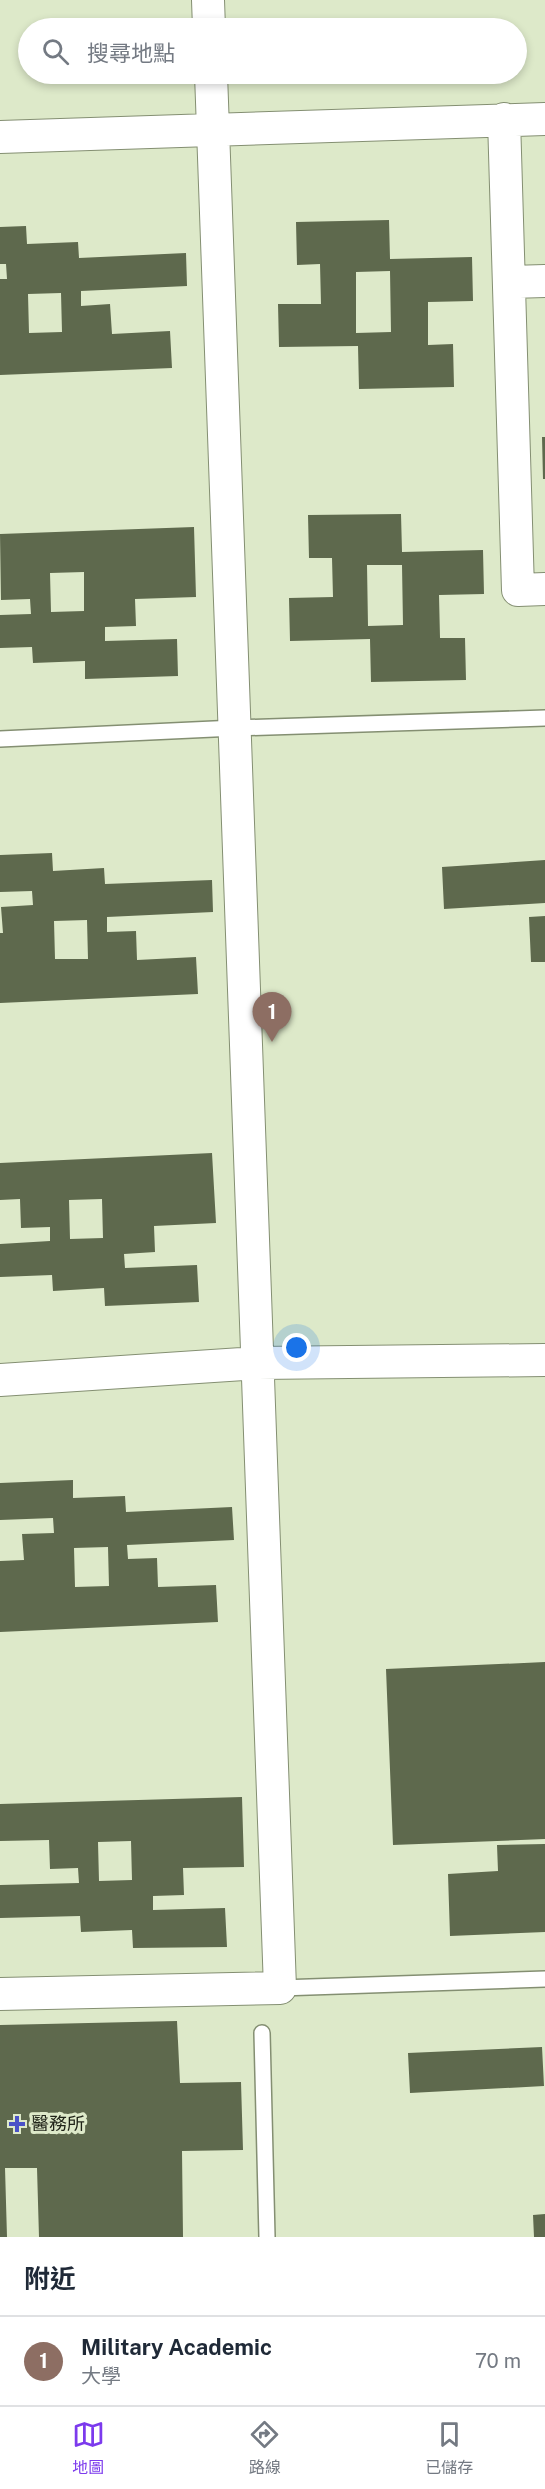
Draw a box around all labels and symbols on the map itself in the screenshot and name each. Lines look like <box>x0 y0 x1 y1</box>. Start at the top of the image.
pin: 1 <box>252 992 292 1042</box>
your location <box>282 1333 311 1362</box>
place label: 醫務所 <box>31 2113 85 2134</box>
marker: 醫務所 <box>8 2115 26 2133</box>

